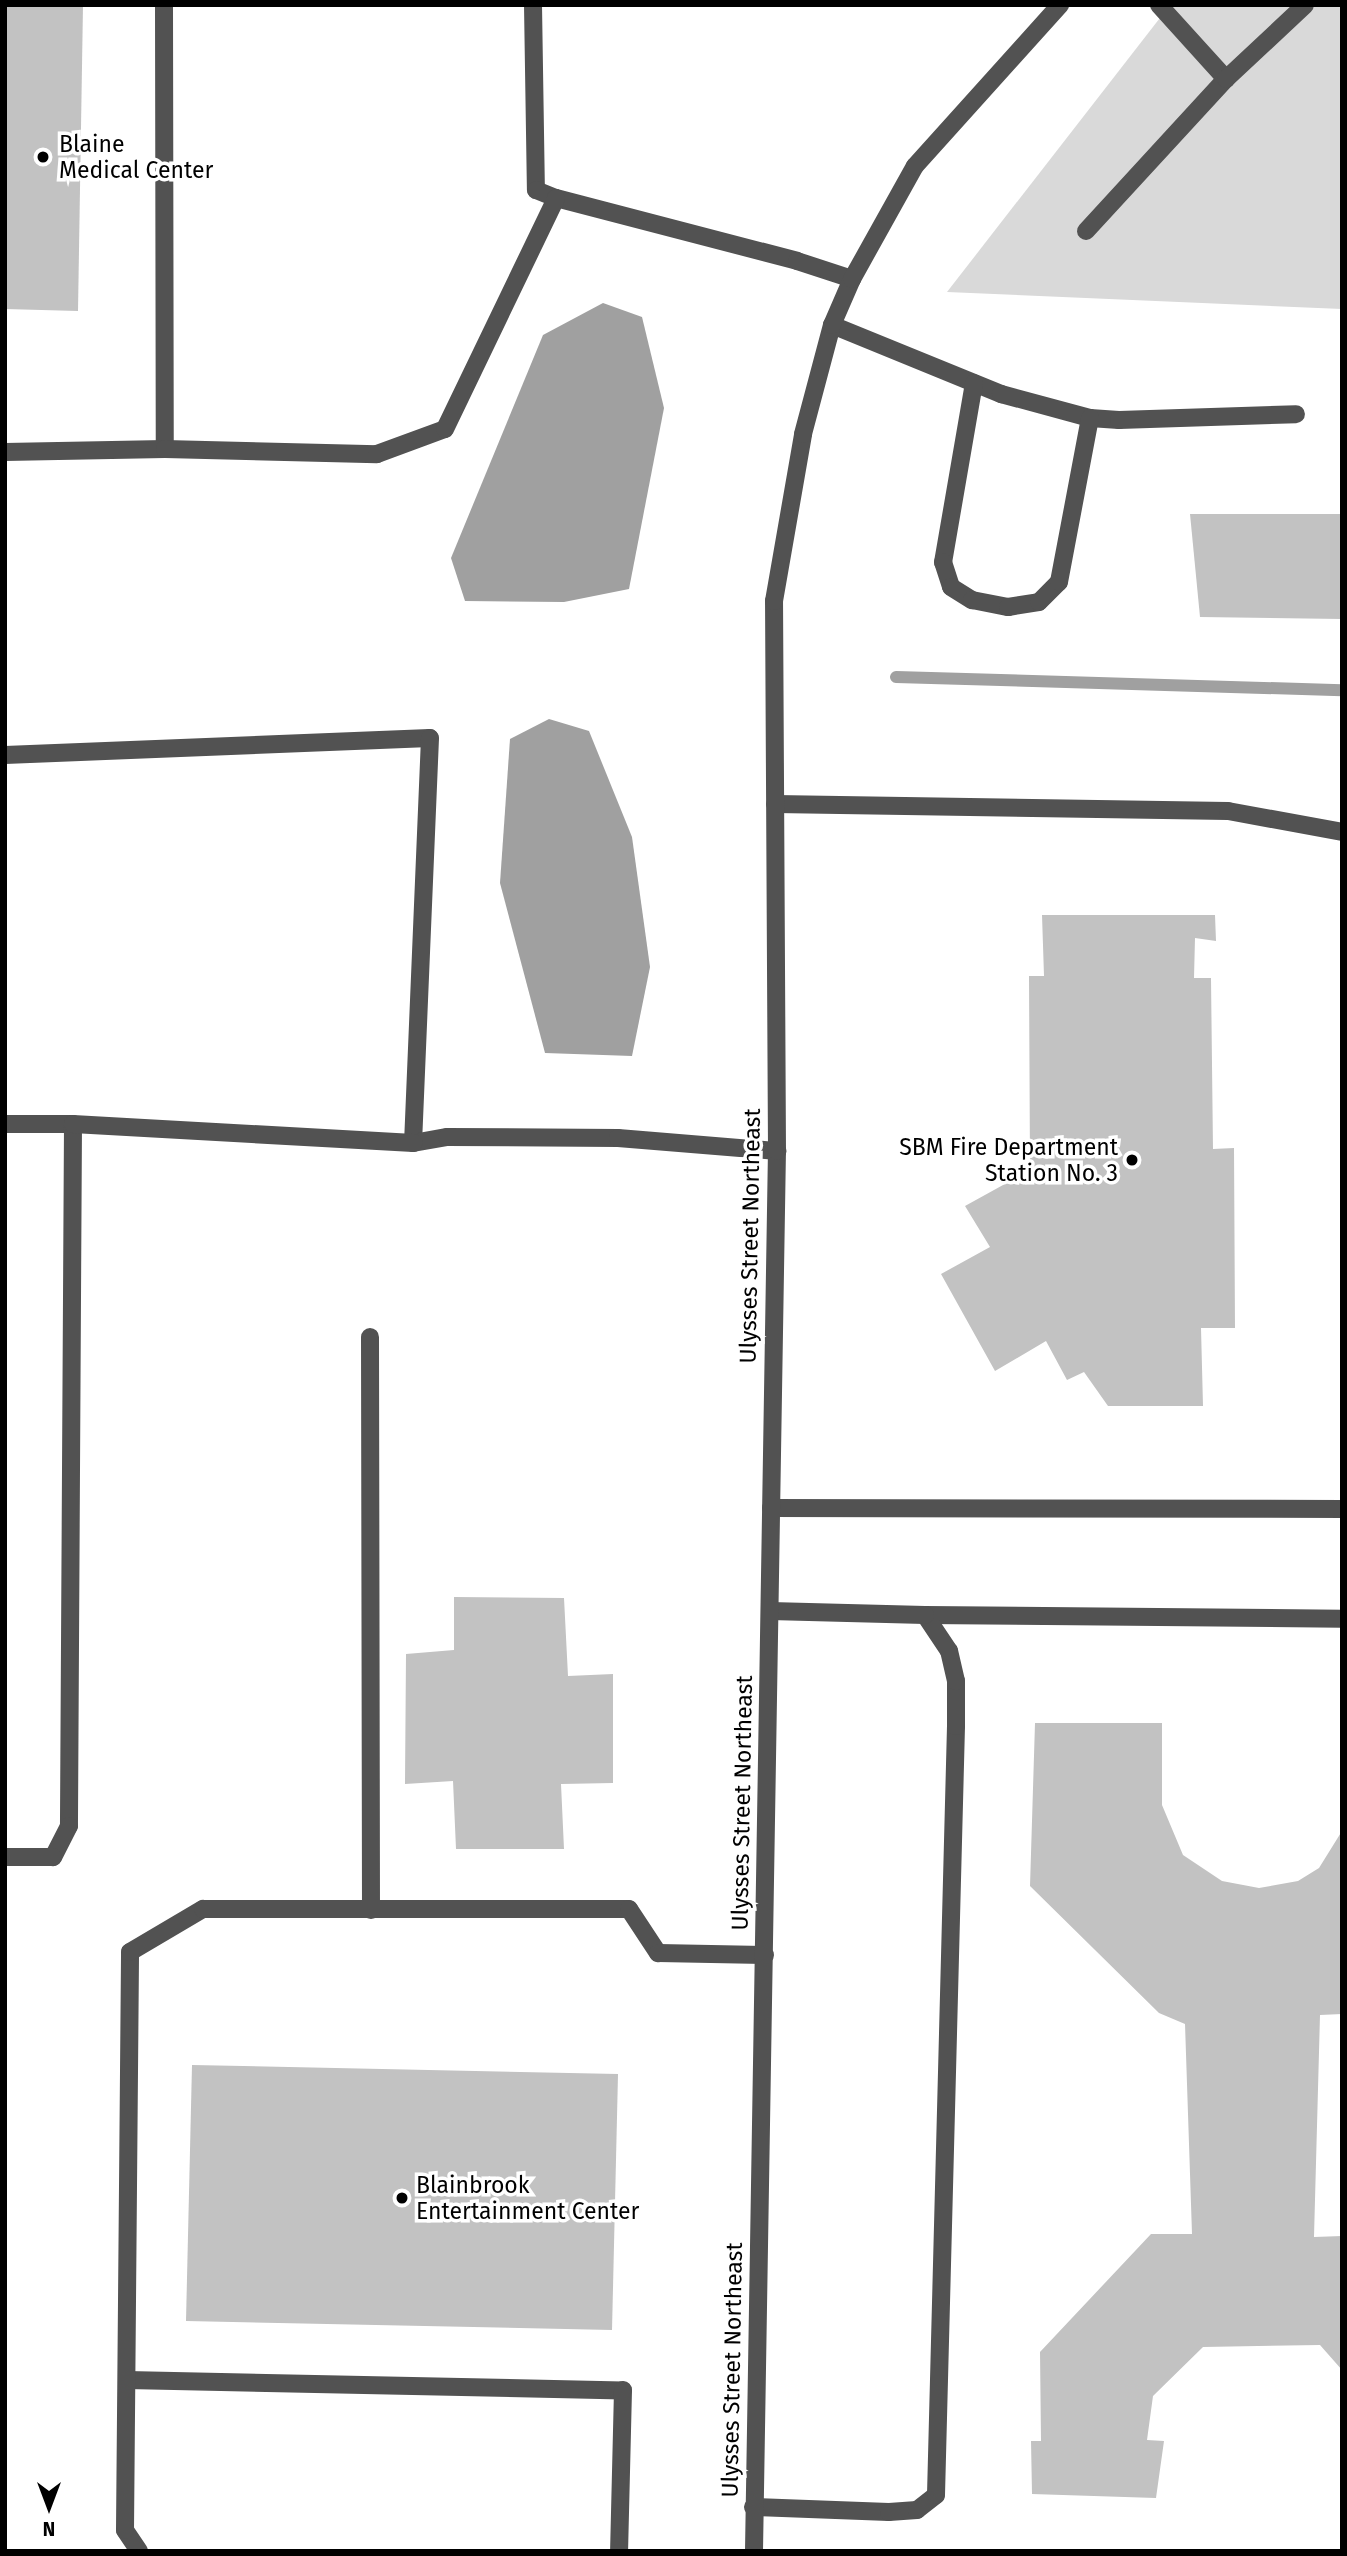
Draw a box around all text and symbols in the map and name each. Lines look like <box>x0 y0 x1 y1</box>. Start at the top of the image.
place label: Blaine Medical Center <box>59 130 213 184</box>
marker: Blaine Medical Center <box>33 147 53 167</box>
street label: Ulysses Street Northeast <box>734 1108 766 1364</box>
place label: SBM Fire Department Station No. 3 <box>899 1133 1118 1187</box>
marker: SBM Fire Department Station No. 3 <box>1124 1152 1140 1168</box>
street label: Ulysses Street Northeast <box>726 1675 758 1931</box>
place label: Blainbrook Entertainment Center <box>416 2171 639 2225</box>
marker: Blainbrook Entertainment Center <box>394 2190 410 2206</box>
street label: Ulysses Street Northeast <box>716 2242 748 2498</box>
north arrow <box>14 2472 84 2542</box>
text: N <box>43 2517 55 2540</box>

